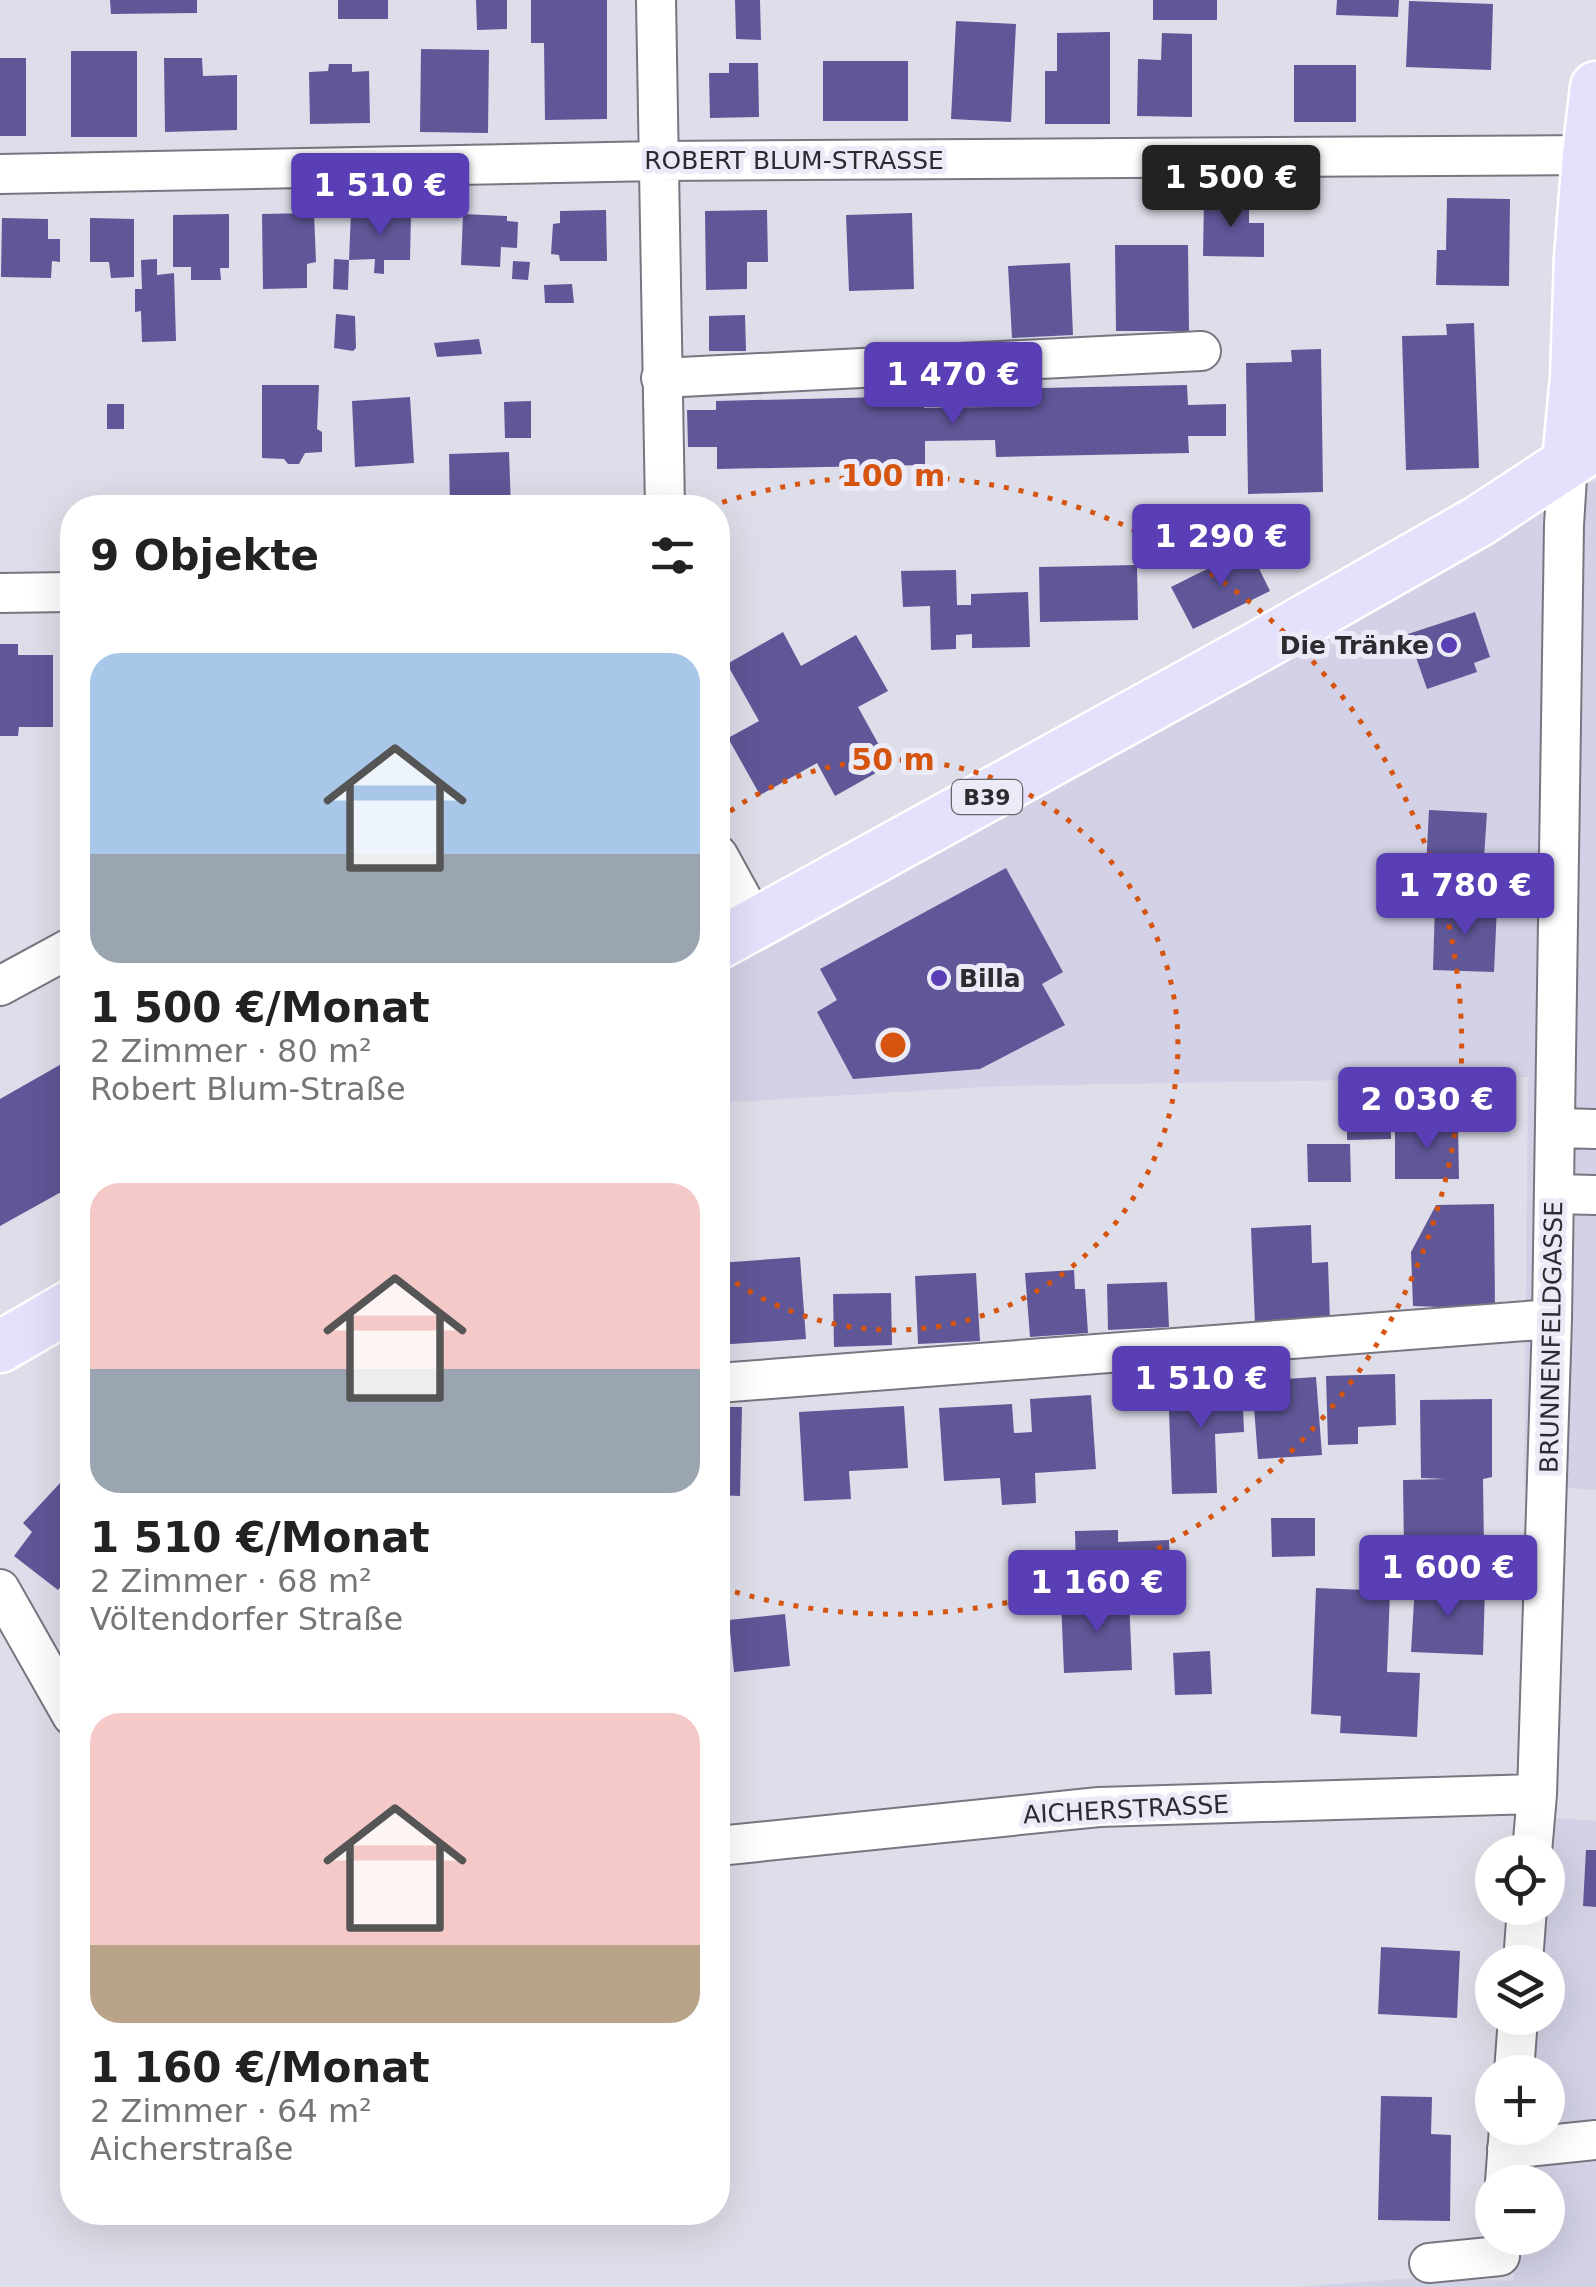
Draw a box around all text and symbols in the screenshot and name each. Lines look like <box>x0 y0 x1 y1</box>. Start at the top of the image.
pin: 1 500 € <box>1139 145 1323 230</box>
street label: ROBERT BLUM-STRASSE <box>644 146 944 175</box>
pin: 1 510 € <box>288 153 472 238</box>
text: 1 500 € <box>1164 158 1298 196</box>
text: 1 510 € <box>313 166 447 204</box>
pin: 1 470 € <box>861 342 1045 427</box>
text: 1 470 € <box>886 355 1020 393</box>
text: 100 m <box>841 458 945 493</box>
pin: 1 290 € <box>1129 504 1313 589</box>
text: 1 290 € <box>1154 517 1288 555</box>
icon: filters <box>645 528 700 583</box>
text: 9 Objekte <box>90 531 319 580</box>
place label: Die Tränke <box>1280 631 1429 660</box>
marker: Die Tränke <box>1438 634 1460 656</box>
icon: home <box>305 718 485 898</box>
text: 50 m <box>851 742 935 777</box>
road number: B39 <box>952 780 1022 814</box>
pin: 1 780 € <box>1373 853 1557 938</box>
text: 1 780 € <box>1398 866 1532 904</box>
place label: Billa <box>959 964 1021 993</box>
marker: Billa <box>928 967 950 989</box>
text: 1 500 €/Monat <box>90 983 430 1032</box>
centre of rings <box>875 1027 911 1063</box>
text: 2 Zimmer · 80 m² <box>90 1032 372 1070</box>
pin: 2 030 € <box>1335 1067 1519 1152</box>
text: Robert Blum-Straße <box>90 1070 406 1108</box>
text: 2 030 € <box>1360 1080 1494 1118</box>
street label: BRUNNENFELDGASSE <box>1535 1201 1568 1473</box>
icon: home <box>305 1248 485 1428</box>
pin: 1 510 € <box>1109 1346 1293 1431</box>
text: 1 510 € <box>1134 1359 1268 1397</box>
text: 1 510 €/Monat <box>90 1513 430 1562</box>
pin: 1 600 € <box>1356 1535 1540 1620</box>
text: 1 600 € <box>1381 1548 1515 1586</box>
pin: 1 160 € <box>1005 1550 1189 1635</box>
text: 2 Zimmer · 68 m² <box>90 1562 372 1600</box>
text: 1 160 € <box>1030 1563 1164 1601</box>
text: Völtendorfer Straße <box>90 1600 403 1638</box>
icon: home <box>305 1778 485 1958</box>
street label: AICHERSTRASSE <box>1022 1790 1230 1829</box>
map controls <box>1475 1835 1565 2255</box>
button: locate <box>1475 1835 1565 1925</box>
button: layers <box>1475 1945 1565 2035</box>
text: 1 160 €/Monat <box>90 2043 430 2092</box>
button: + <box>1475 2055 1565 2145</box>
text: 2 Zimmer · 64 m² <box>90 2092 372 2130</box>
text: Aicherstraße <box>90 2130 293 2168</box>
button: − <box>1475 2165 1565 2255</box>

